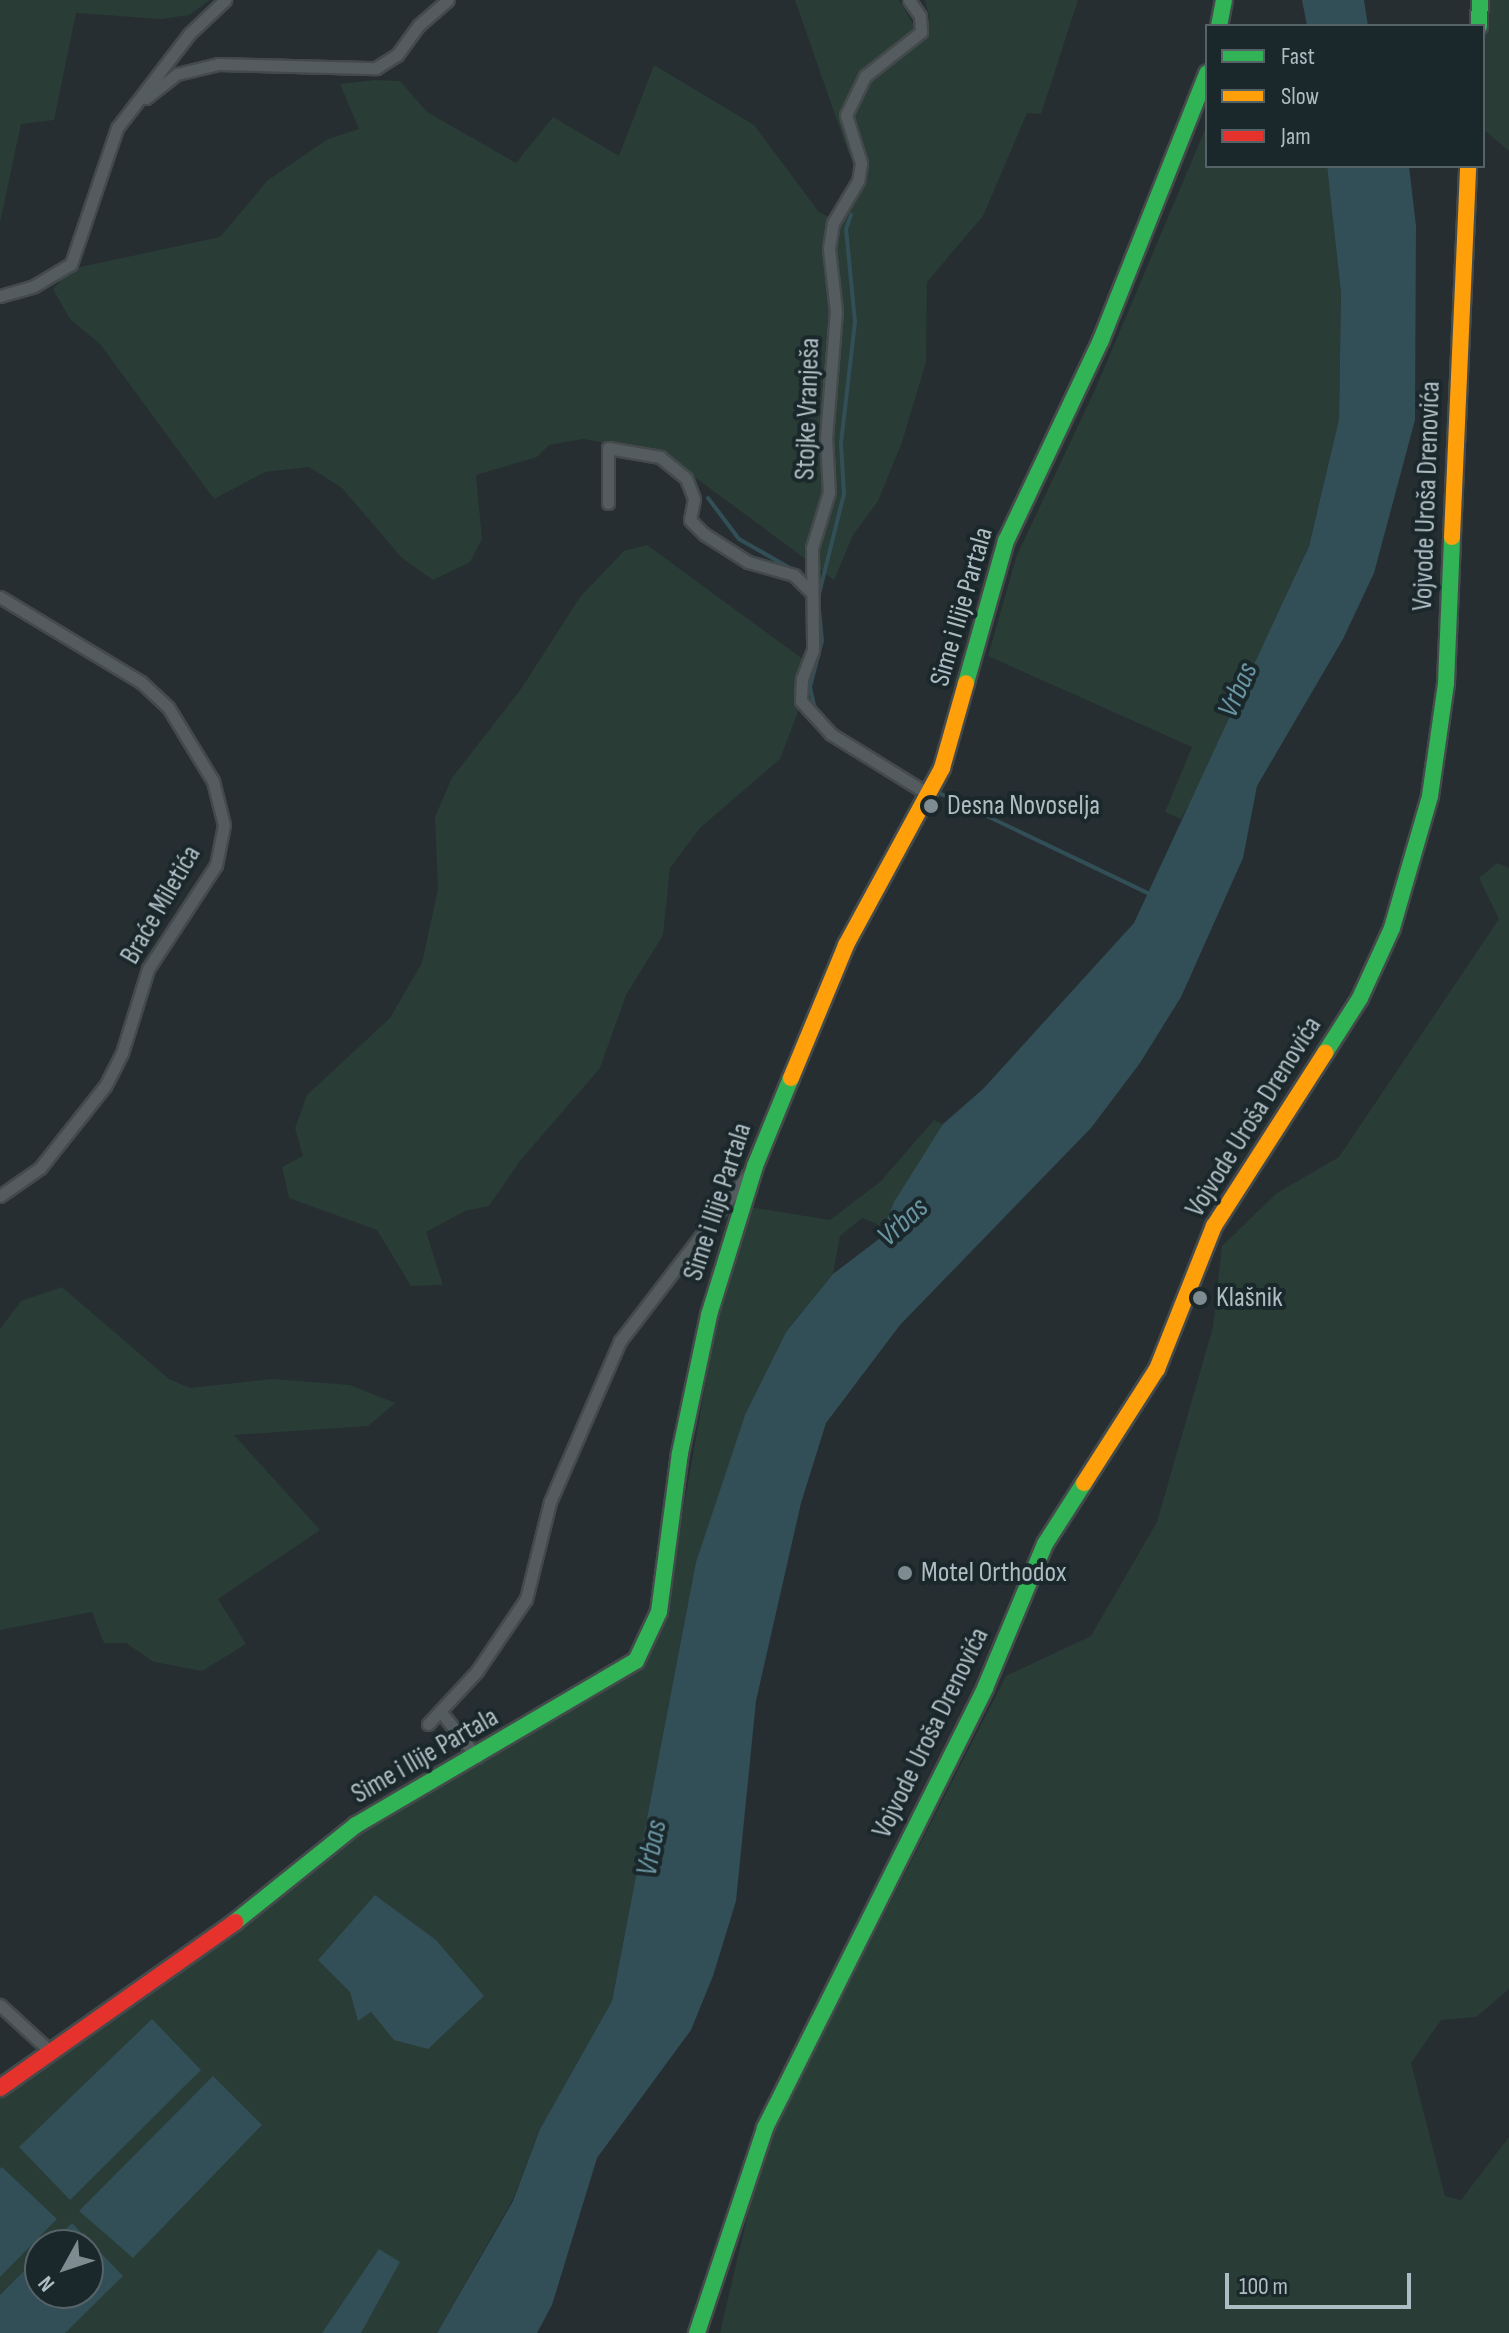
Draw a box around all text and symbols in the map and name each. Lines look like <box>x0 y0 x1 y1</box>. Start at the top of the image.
legend <box>1205 24 1485 168</box>
text: Fast <box>1281 42 1315 71</box>
text: Slow <box>1281 82 1319 111</box>
text: Jam <box>1281 122 1311 151</box>
street label: Stojke Vranješa <box>789 337 827 481</box>
street label: Vojvode Uroša Drenovića <box>1406 381 1448 611</box>
street label: Sime i Ilije Partala <box>923 524 1001 690</box>
water label: Vrbas <box>1210 657 1266 723</box>
place label: Desna Novoselja <box>947 789 1100 823</box>
marker: Desna Novoselja <box>922 797 940 815</box>
street label: Braće Miletića <box>114 840 208 970</box>
street label: Vojvode Uroša Drenovića <box>1179 1011 1329 1223</box>
street label: Sime i Ilije Partala <box>677 1119 759 1285</box>
water label: Vrbas <box>870 1190 936 1254</box>
place label: Klašnik <box>1216 1281 1283 1315</box>
marker: Klašnik <box>1191 1289 1209 1307</box>
place label: Motel Orthodox <box>921 1556 1066 1590</box>
marker: Motel Orthodox <box>896 1564 914 1582</box>
street label: Vojvode Uroša Drenovića <box>866 1622 996 1844</box>
street label: Sime i Ilije Partala <box>346 1701 504 1811</box>
water label: Vrbas <box>629 1817 675 1879</box>
north arrow <box>24 2229 104 2309</box>
scale bar <box>1229 2257 1415 2307</box>
text: N <box>33 2270 61 2297</box>
text: 100 m <box>1239 2272 1288 2301</box>

